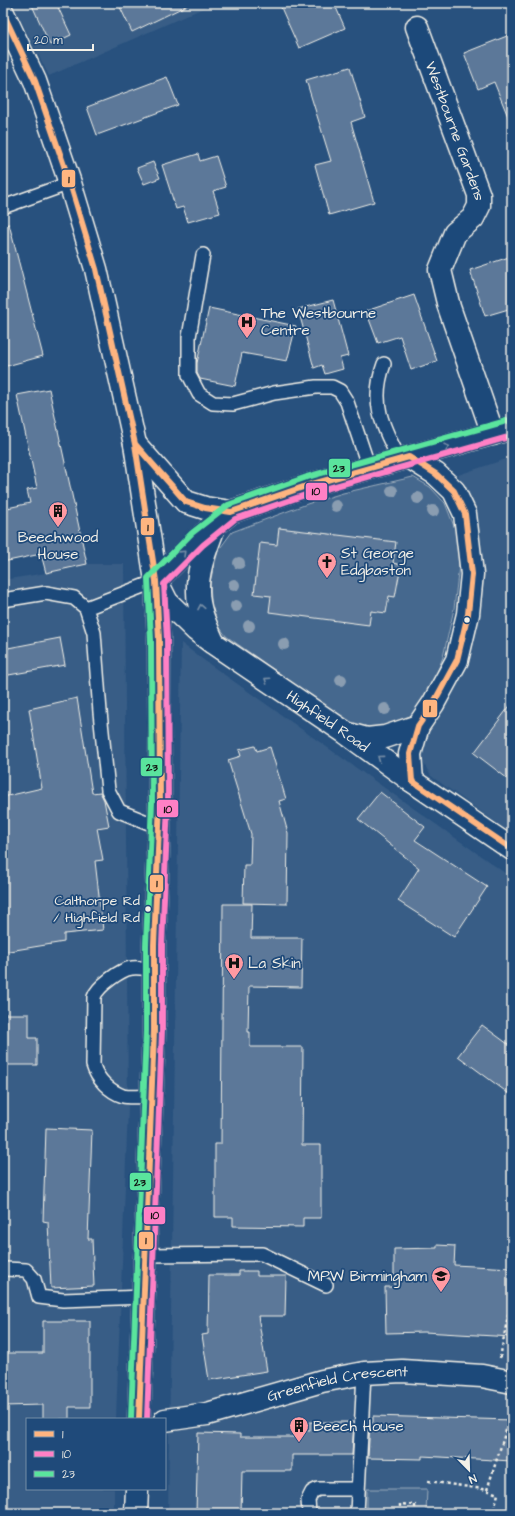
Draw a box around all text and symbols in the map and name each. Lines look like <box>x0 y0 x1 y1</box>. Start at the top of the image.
scale bar <box>28 26 93 52</box>
text: 20 m <box>34 32 63 49</box>
street label: Westbourne Gardens <box>420 58 490 201</box>
line badge: 1 <box>61 169 76 188</box>
text: 1 <box>68 172 70 187</box>
place label: The Westbourne Centre <box>261 303 376 341</box>
hospital icon: The Westbourne Centre <box>236 311 258 339</box>
one-way arrow <box>443 443 450 451</box>
line badge: 23 <box>328 458 351 478</box>
text: 23 <box>332 461 345 476</box>
line badge: 10 <box>305 482 328 501</box>
text: 10 <box>312 484 320 499</box>
building icon: Beechwood House <box>47 500 69 528</box>
line badge: 1 <box>140 517 155 536</box>
text: 1 <box>147 520 149 535</box>
place label: Beechwood House <box>18 527 99 565</box>
place label: St George Edgbaston <box>341 543 414 582</box>
one-way arrow <box>179 551 186 558</box>
church icon: St George Edgbaston <box>316 551 338 579</box>
one-way arrow <box>197 603 205 610</box>
unlabelled marker <box>462 615 472 625</box>
one-way arrow <box>264 677 271 685</box>
street label: Highfield Road <box>282 685 374 757</box>
line badge: 1 <box>422 699 438 718</box>
text: 1 <box>429 701 431 716</box>
one-way arrow <box>378 756 385 763</box>
line badge: 23 <box>140 757 163 777</box>
text: 23 <box>145 760 158 775</box>
line badge: 10 <box>156 799 179 818</box>
text: 10 <box>164 802 172 817</box>
line badge: 1 <box>149 874 164 893</box>
text: 1 <box>156 876 158 891</box>
place label: Calthorpe Rd / Highfield Rd <box>53 891 140 928</box>
marker: Calthorpe Rd / Highfield Rd <box>143 904 153 914</box>
hospital icon: La Skin <box>223 952 245 980</box>
place label: La Skin <box>248 953 301 974</box>
line badge: 23 <box>129 1172 152 1191</box>
text: 23 <box>133 1175 146 1190</box>
line badge: 10 <box>143 1206 166 1225</box>
text: 10 <box>151 1208 159 1223</box>
line badge: 1 <box>138 1231 154 1250</box>
text: 1 <box>145 1233 147 1248</box>
school or university icon: MPW Birmingham <box>430 1265 452 1293</box>
place label: MPW Birmingham <box>308 1266 427 1288</box>
street label: Greenfield Crescent <box>264 1360 409 1407</box>
building icon: Beech House <box>288 1415 310 1443</box>
place label: Beech House <box>313 1416 404 1437</box>
legend <box>26 1418 166 1490</box>
text: 1 <box>62 1426 64 1443</box>
text: 10 <box>62 1446 72 1463</box>
north arrow <box>449 1450 489 1490</box>
text: 23 <box>62 1466 75 1483</box>
text: N <box>467 1470 479 1487</box>

